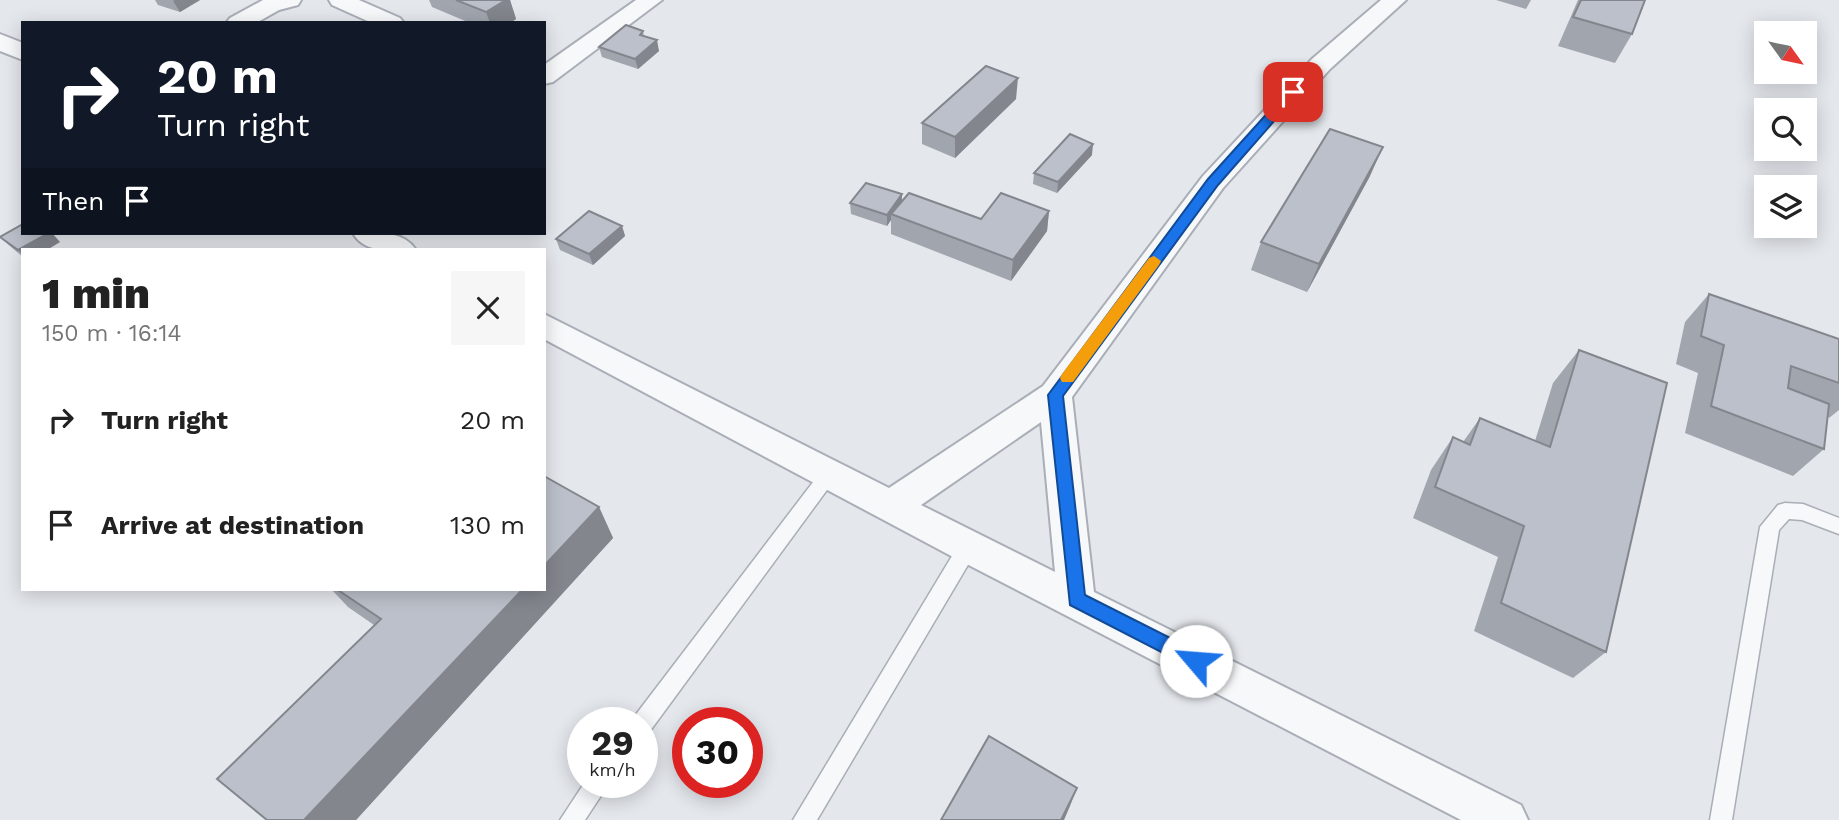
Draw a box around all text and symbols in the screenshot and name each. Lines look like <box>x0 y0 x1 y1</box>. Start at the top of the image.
north arrow <box>1754 21 1816 84</box>
map controls <box>1754 21 1817 238</box>
text: 20 m <box>157 47 278 105</box>
icon: right <box>42 49 133 140</box>
pin <box>1263 62 1323 122</box>
icon: arrive <box>1274 73 1312 111</box>
button: search <box>1754 98 1817 161</box>
text: Turn right <box>157 106 309 144</box>
button: layers <box>1754 175 1817 238</box>
icon: arrive <box>118 182 156 220</box>
text: Then <box>42 186 104 216</box>
text: 1 min <box>42 269 150 318</box>
button: close <box>451 271 525 345</box>
text: 150 m · 16:14 <box>42 320 182 347</box>
icon: right <box>42 401 80 439</box>
text: Turn right <box>101 405 228 435</box>
text: 20 m <box>460 405 525 435</box>
icon: arrive <box>42 506 80 544</box>
text: Arrive at destination <box>101 510 364 540</box>
text: 130 m <box>450 510 525 540</box>
position arrow <box>1159 624 1233 698</box>
speed limit sign: 30 <box>672 707 763 798</box>
text: 29 <box>591 722 634 764</box>
text: km/h <box>589 759 636 780</box>

